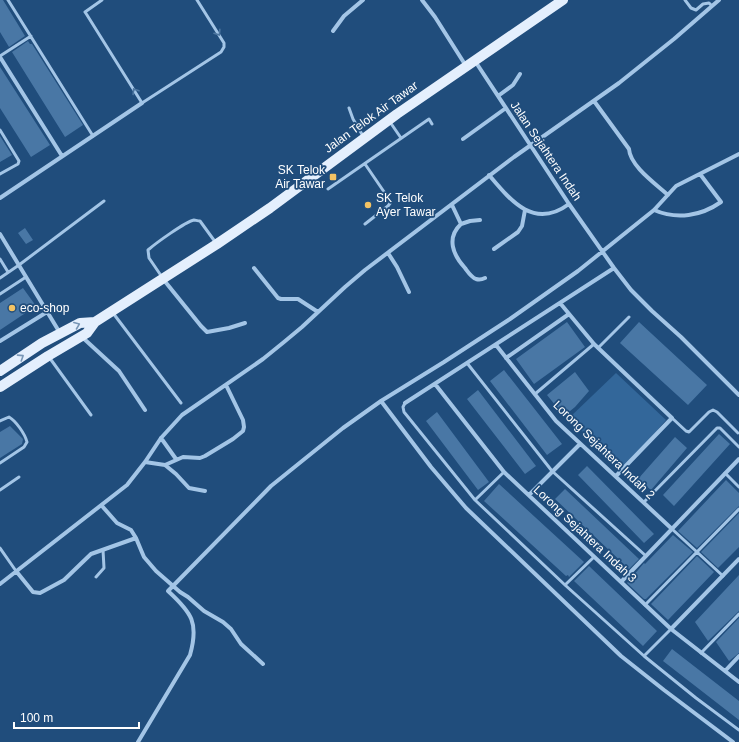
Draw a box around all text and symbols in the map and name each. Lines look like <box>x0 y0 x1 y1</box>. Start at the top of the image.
one-way arrow <box>213 29 220 36</box>
street label: Jalan Telok Air Tawar <box>321 78 421 156</box>
one-way arrow <box>132 88 139 95</box>
street label: Jalan Sejahtera Indah <box>508 99 584 203</box>
place label: SK Telok Air Tawar <box>275 163 326 191</box>
marker: SK Telok Air Tawar <box>328 172 338 182</box>
place label: SK Telok Ayer Tawar <box>376 191 436 219</box>
marker: SK Telok Ayer Tawar <box>363 200 373 210</box>
place label: eco-shop <box>20 301 70 315</box>
marker: eco-shop <box>7 303 17 313</box>
one-way arrow <box>74 322 81 330</box>
one-way arrow <box>17 354 24 362</box>
street label: Lorong Sejahtera Indah 2 <box>550 398 658 502</box>
street label: Lorong Sejahtera Indah 3 <box>531 483 640 586</box>
scale bar <box>14 704 139 730</box>
text: 100 m <box>20 711 53 725</box>

